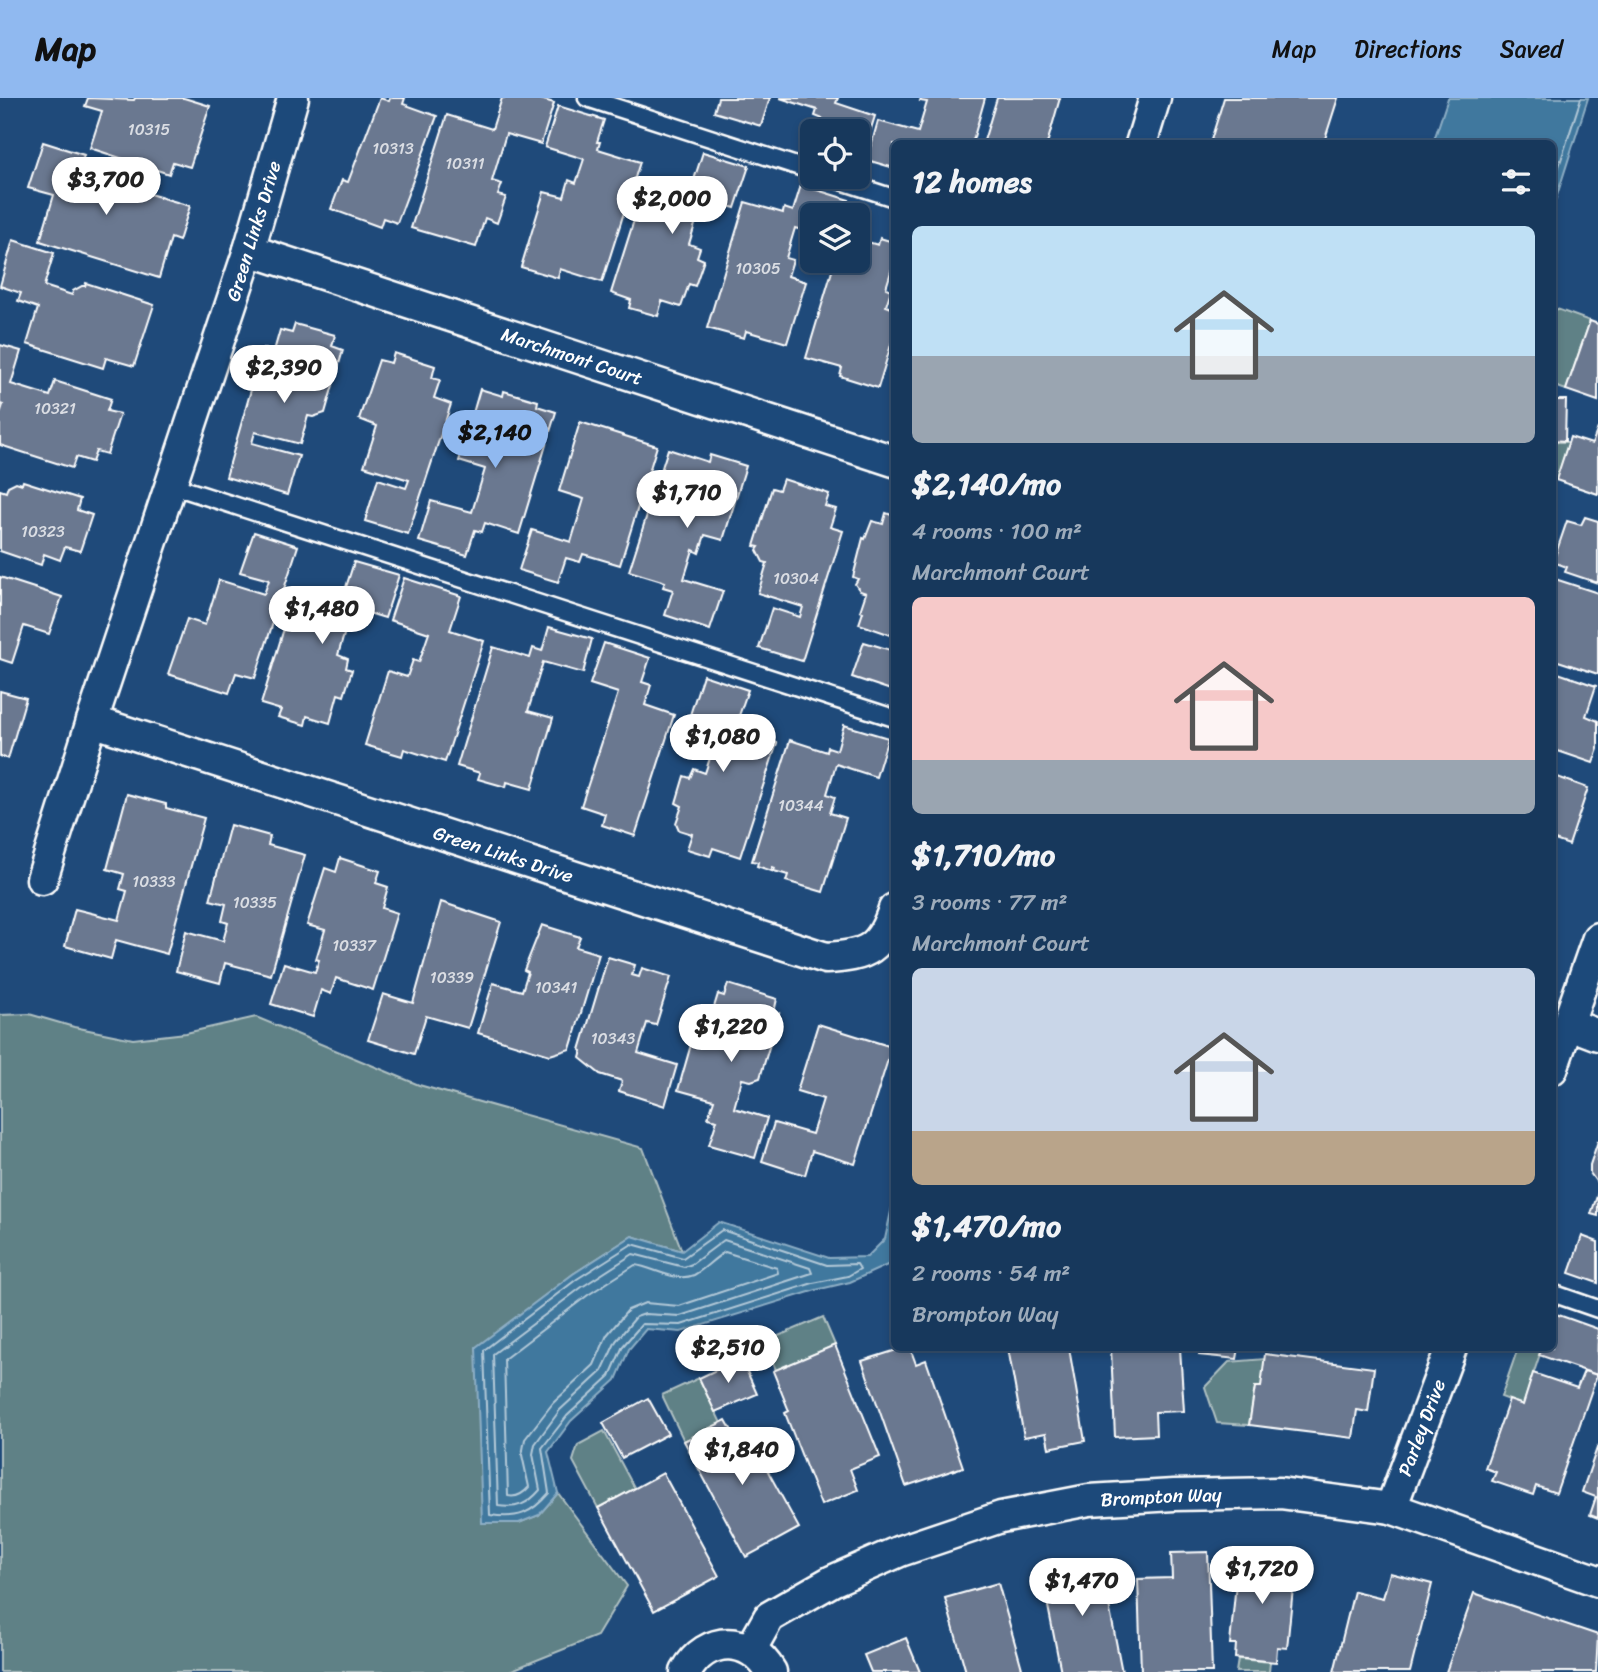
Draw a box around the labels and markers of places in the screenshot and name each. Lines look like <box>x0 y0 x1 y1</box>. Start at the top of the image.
pin: $3,700 <box>49 158 163 217</box>
pin: $2,000 <box>615 176 729 236</box>
pin: $2,390 <box>227 345 341 405</box>
pin: $2,140 <box>438 410 552 470</box>
pin: $1,710 <box>630 470 744 530</box>
pin: $1,480 <box>265 587 379 646</box>
pin: $1,080 <box>666 714 780 774</box>
pin: $1,220 <box>674 1004 788 1064</box>
pin: $2,510 <box>671 1326 785 1385</box>
pin: $1,840 <box>685 1428 799 1487</box>
pin: $1,720 <box>1205 1546 1319 1606</box>
pin: $1,470 <box>1025 1558 1139 1618</box>

